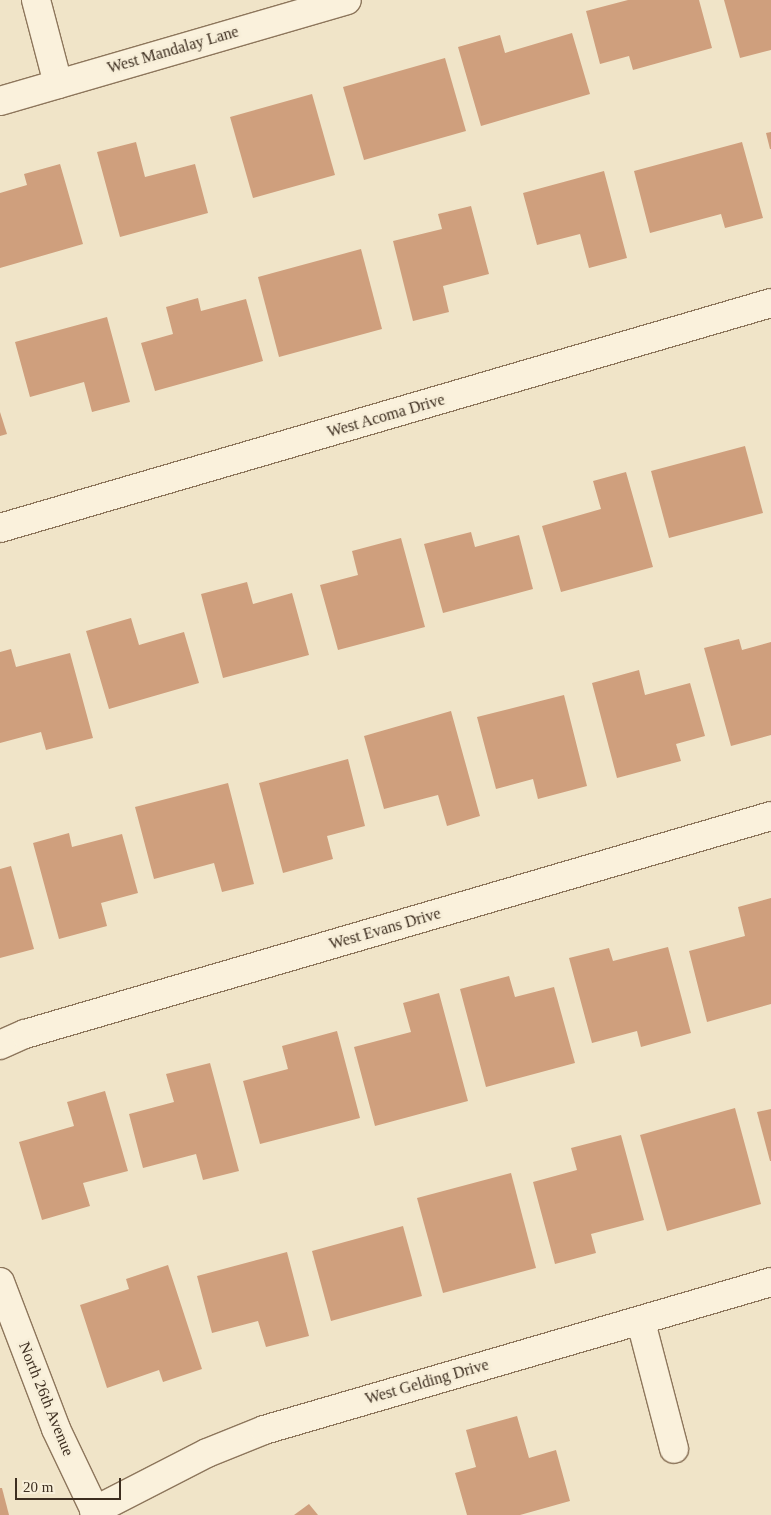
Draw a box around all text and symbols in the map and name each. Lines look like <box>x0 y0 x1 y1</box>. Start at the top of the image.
street label: West Mandalay Lane <box>105 22 241 78</box>
street label: West Acoma Drive <box>325 390 447 442</box>
street label: West Evans Drive <box>327 904 443 954</box>
street label: North 26th Avenue <box>14 1339 78 1459</box>
street label: West Gelding Drive <box>363 1355 491 1409</box>
scale bar <box>18 1468 124 1500</box>
text: 20 m <box>23 1479 53 1495</box>

